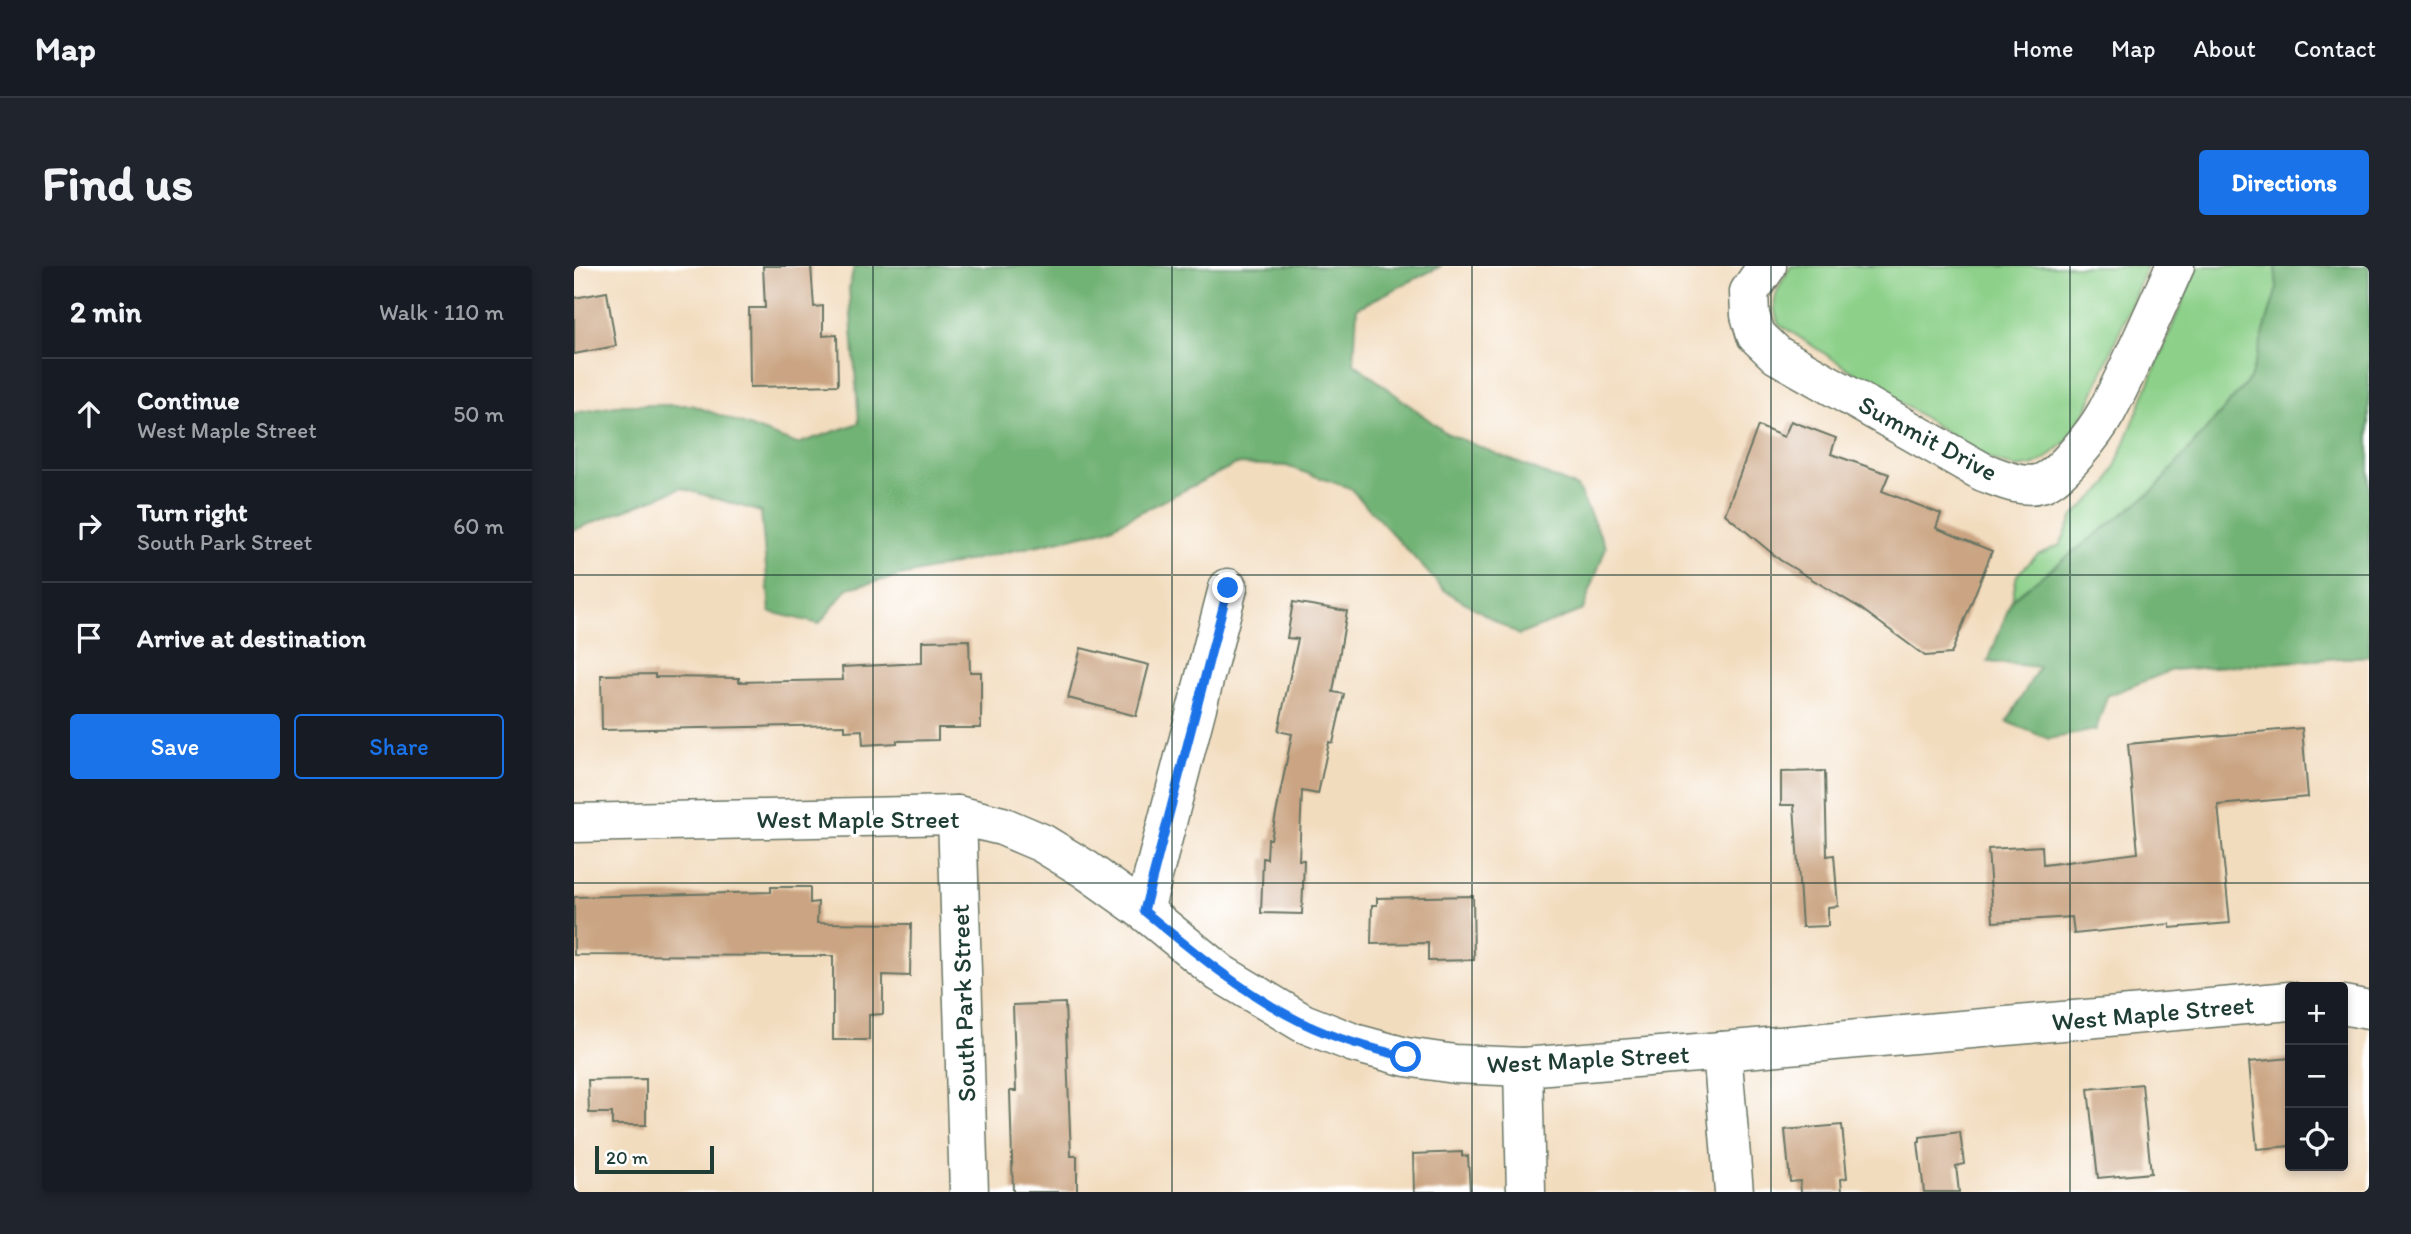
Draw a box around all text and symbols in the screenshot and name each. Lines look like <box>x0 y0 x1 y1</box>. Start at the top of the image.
text: Map <box>35 29 96 68</box>
text: Home <box>2013 34 2073 63</box>
text: Map <box>2111 34 2155 63</box>
text: About <box>2193 34 2256 63</box>
text: Contact <box>2294 34 2376 63</box>
button: Directions <box>2199 150 2369 215</box>
text: Find us <box>42 153 193 212</box>
text: 2 min <box>70 293 141 330</box>
text: Walk · 110 m <box>379 298 504 326</box>
text: Continue <box>137 384 240 416</box>
street label: Summit Drive <box>1853 388 2003 488</box>
icon: ahead <box>70 395 108 433</box>
text: 50 m <box>453 400 504 428</box>
text: West Maple Street <box>137 416 317 444</box>
text: Turn right <box>137 496 248 528</box>
icon: right <box>70 507 108 545</box>
text: 60 m <box>453 512 504 540</box>
text: South Park Street <box>137 528 312 556</box>
route end <box>1212 572 1243 603</box>
icon: arrive <box>70 619 108 657</box>
text: Arrive at destination <box>137 622 366 654</box>
button: Save <box>70 714 280 779</box>
button: Share <box>294 714 504 779</box>
street label: West Maple Street <box>756 803 960 835</box>
street label: South Park Street <box>944 903 982 1103</box>
map controls <box>2285 982 2348 1171</box>
button: + <box>2285 982 2348 1045</box>
street label: West Maple Street <box>2050 988 2256 1038</box>
street label: West Maple Street <box>1486 1038 1691 1080</box>
route start <box>1390 1041 1421 1072</box>
button: − <box>2285 1045 2348 1108</box>
button: locate <box>2285 1108 2348 1171</box>
scale bar <box>595 1143 714 1175</box>
text: 20 m <box>606 1146 648 1169</box>

